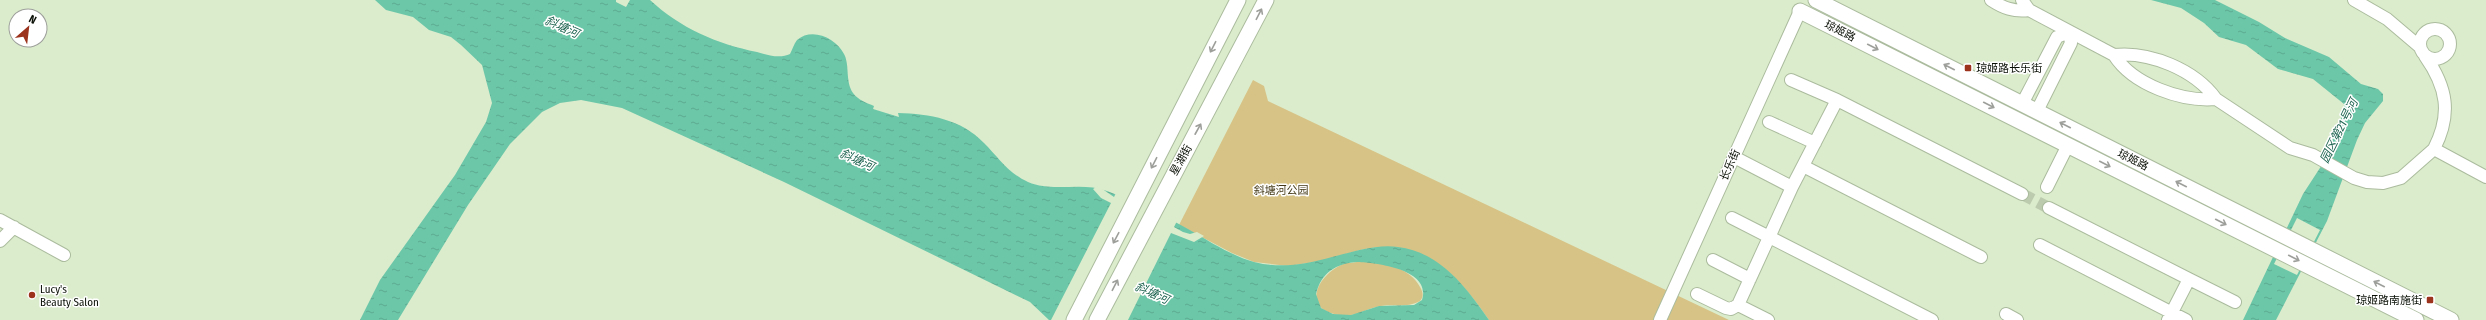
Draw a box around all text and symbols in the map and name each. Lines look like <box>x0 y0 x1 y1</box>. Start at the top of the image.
north arrow <box>8 8 48 48</box>
one-way arrow <box>1255 8 1263 20</box>
text: N <box>26 12 38 27</box>
water label: 斜塘河 <box>543 13 583 42</box>
street label: 琼姬路 <box>1822 18 1858 44</box>
one-way arrow <box>1209 41 1217 53</box>
one-way arrow <box>1866 44 1878 51</box>
place label: 琼姬路长乐街 <box>1976 62 2042 75</box>
one-way arrow <box>1943 63 1955 70</box>
marker: 琼姬路长乐街 <box>1963 63 1973 73</box>
water label: 园区第21号河 <box>2317 95 2361 165</box>
one-way arrow <box>1982 102 1994 109</box>
one-way arrow <box>2059 121 2071 128</box>
one-way arrow <box>1195 123 1202 135</box>
street label: 星湖街 <box>1167 142 1195 178</box>
water label: 斜塘河 <box>838 146 878 175</box>
street label: 长乐街 <box>1717 147 1743 183</box>
street label: 琼姬路 <box>2115 147 2151 173</box>
one-way arrow <box>1150 157 1158 169</box>
one-way arrow <box>2099 160 2111 168</box>
one-way arrow <box>2175 180 2187 187</box>
park label: 斜塘河公园 <box>1254 184 1309 197</box>
one-way arrow <box>2215 219 2227 226</box>
one-way arrow <box>1111 232 1119 244</box>
one-way arrow <box>2288 255 2300 262</box>
one-way arrow <box>1111 279 1119 291</box>
water label: 斜塘河 <box>1133 279 1173 308</box>
one-way arrow <box>2373 280 2385 287</box>
place label: Lucy's Beauty Salon <box>40 283 99 309</box>
marker: Lucy's Beauty Salon <box>27 290 37 300</box>
place label: 琼姬路南施街 <box>2356 294 2422 307</box>
marker: 琼姬路南施街 <box>2425 295 2435 305</box>

